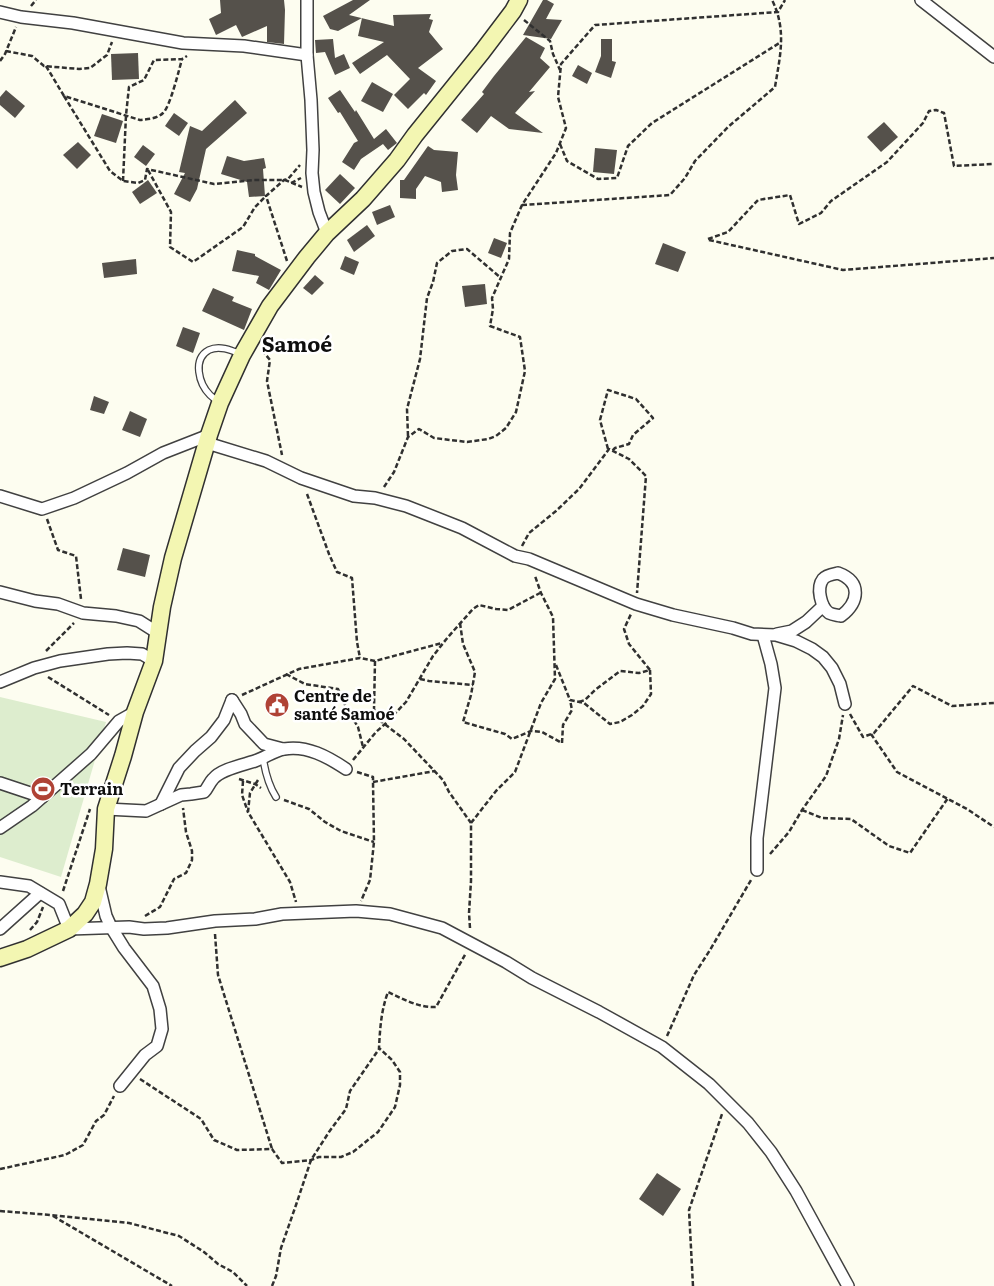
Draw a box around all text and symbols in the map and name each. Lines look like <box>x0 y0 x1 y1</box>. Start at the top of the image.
district label: Samoé <box>262 327 332 358</box>
place label: Centre de santé Samoé <box>294 683 395 725</box>
public building icon: Centre de santé Samoé <box>264 692 290 718</box>
sports icon: Terrain <box>30 776 56 802</box>
place label: Terrain <box>60 776 123 800</box>

